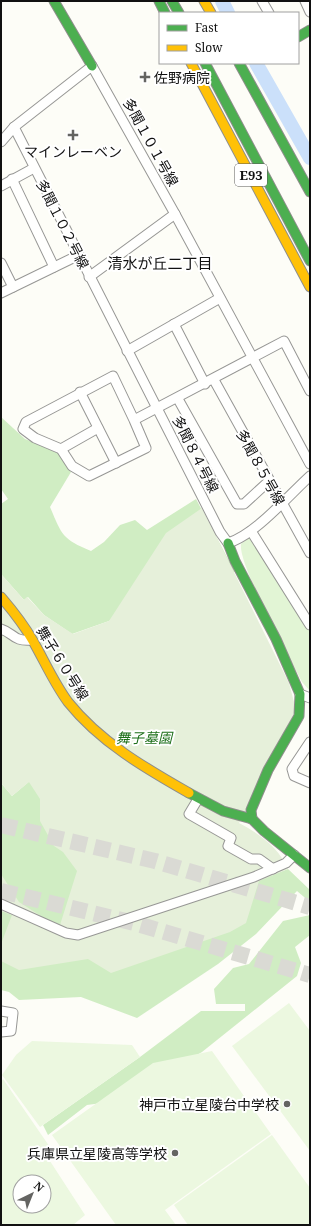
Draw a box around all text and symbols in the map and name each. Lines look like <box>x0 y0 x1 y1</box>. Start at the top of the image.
legend <box>159 12 299 64</box>
text: Fast <box>195 19 218 36</box>
text: Slow <box>195 39 223 56</box>
place label: 佐野病院 <box>154 68 210 87</box>
marker: 佐野病院 <box>139 71 151 83</box>
street label: 多聞１０１号線 <box>119 95 183 189</box>
marker: マインレーベン <box>67 129 79 141</box>
place label: マインレーベン <box>24 142 122 161</box>
road number: E93 <box>235 164 267 186</box>
street label: 多聞１０２号線 <box>32 176 94 272</box>
district label: 清水が丘二丁目 <box>107 253 213 273</box>
street label: 多聞８４号線 <box>168 412 224 496</box>
street label: 多聞８５号線 <box>232 426 290 508</box>
street label: 舞子６０号線 <box>33 622 93 704</box>
park label: 舞子墓園 <box>116 728 174 747</box>
place label: 神戸市立星陵台中学校 <box>139 1095 279 1114</box>
marker: 神戸市立星陵台中学校 <box>282 1099 292 1109</box>
place label: 兵庫県立星陵高等学校 <box>27 1144 167 1163</box>
marker: 兵庫県立星陵高等学校 <box>170 1148 180 1158</box>
north arrow <box>12 1174 52 1214</box>
text: N <box>31 1178 48 1195</box>

